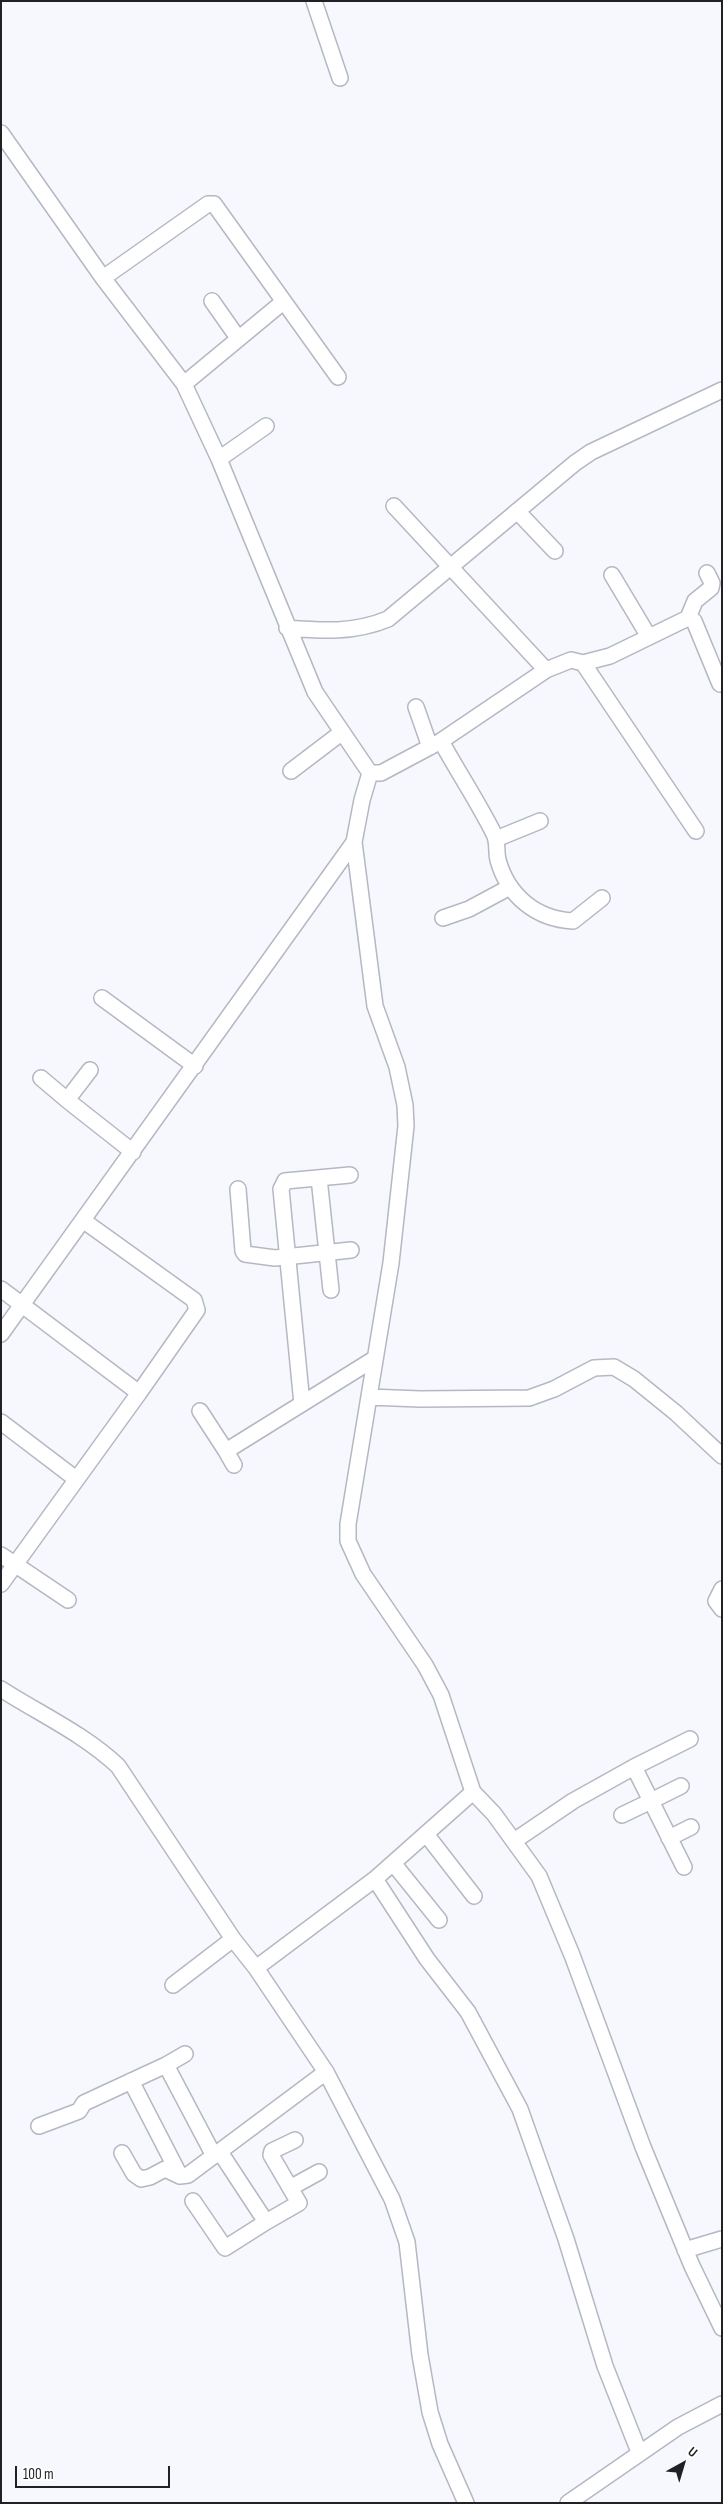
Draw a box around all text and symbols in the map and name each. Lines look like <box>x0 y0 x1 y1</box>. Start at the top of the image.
north arrow <box>658 2439 708 2489</box>
text: U <box>685 2443 701 2461</box>
scale bar <box>18 2456 172 2488</box>
text: 100 m <box>23 2465 54 2484</box>

